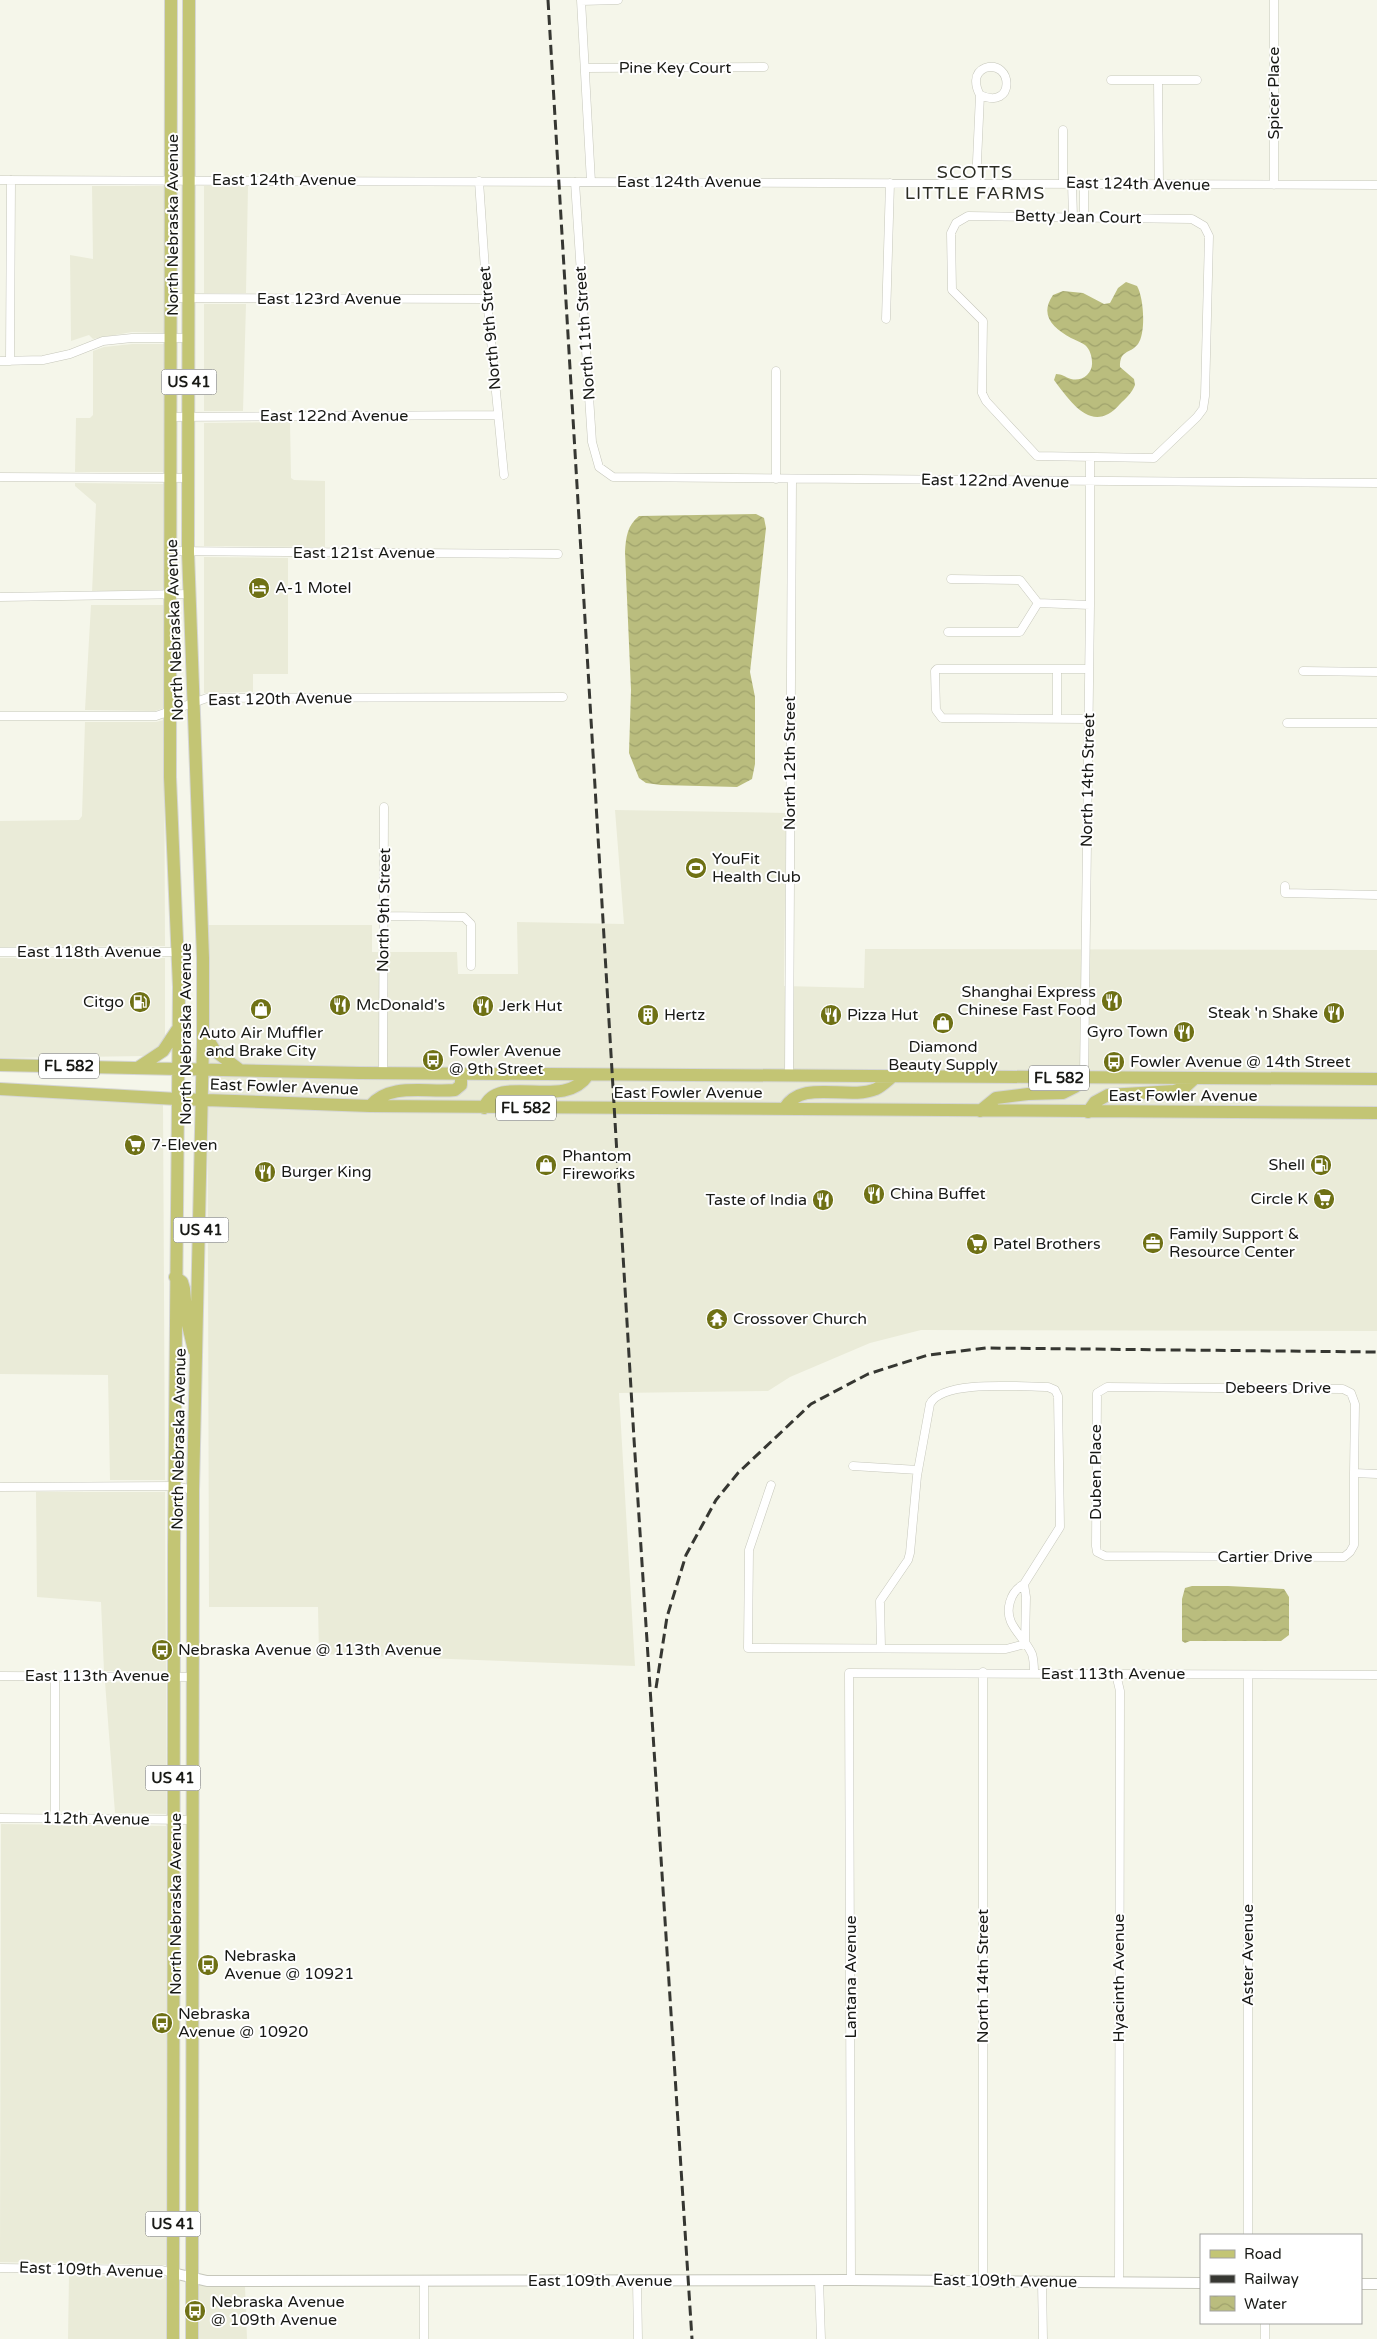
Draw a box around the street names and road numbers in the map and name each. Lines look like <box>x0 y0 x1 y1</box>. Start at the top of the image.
street label: Spicer Place <box>1264 47 1284 139</box>
street label: Pine Key Court <box>619 58 731 78</box>
street label: North Nebraska Avenue <box>163 134 183 316</box>
street label: East 124th Avenue <box>212 170 356 190</box>
street label: East 124th Avenue <box>617 172 761 192</box>
street label: East 124th Avenue <box>1066 173 1210 195</box>
street label: Betty Jean Court <box>1014 206 1142 228</box>
street label: North 9th Street <box>475 265 505 391</box>
street label: North 11th Street <box>570 265 600 401</box>
street label: East 123rd Avenue <box>257 289 401 309</box>
road number: US 41 <box>162 370 216 394</box>
street label: East 122nd Avenue <box>260 406 408 426</box>
street label: East 122nd Avenue <box>921 470 1069 492</box>
street label: North Nebraska Avenue <box>162 539 188 721</box>
street label: East 121st Avenue <box>293 543 435 563</box>
street label: East 120th Avenue <box>208 688 352 710</box>
street label: North 12th Street <box>780 696 800 830</box>
street label: North 14th Street <box>1077 713 1099 847</box>
street label: North 9th Street <box>373 848 395 972</box>
street label: East 118th Avenue <box>17 942 161 962</box>
street label: North Nebraska Avenue <box>176 943 196 1125</box>
road number: FL 582 <box>39 1054 99 1078</box>
road number: FL 582 <box>1029 1066 1089 1090</box>
street label: East Fowler Avenue <box>209 1074 359 1100</box>
street label: East Fowler Avenue <box>614 1083 762 1103</box>
street label: East Fowler Avenue <box>1109 1086 1257 1106</box>
road number: FL 582 <box>496 1096 556 1120</box>
road number: US 41 <box>174 1218 228 1242</box>
street label: North Nebraska Avenue <box>167 1348 191 1530</box>
street label: Debeers Drive <box>1225 1378 1331 1398</box>
street label: Duben Place <box>1086 1424 1106 1520</box>
street label: Cartier Drive <box>1217 1547 1313 1567</box>
street label: East 113th Avenue <box>1041 1664 1185 1684</box>
street label: East 113th Avenue <box>25 1666 169 1686</box>
road number: US 41 <box>146 1766 200 1790</box>
street label: 112th Avenue <box>42 1808 150 1830</box>
street label: North Nebraska Avenue <box>166 1813 186 1995</box>
street label: Aster Avenue <box>1238 1904 1258 2006</box>
street label: North 14th Street <box>973 1909 993 2043</box>
street label: Hyacinth Avenue <box>1109 1914 1129 2042</box>
street label: Lantana Avenue <box>841 1915 861 2039</box>
road number: US 41 <box>146 2212 200 2236</box>
street label: East 109th Avenue <box>18 2257 164 2283</box>
street label: East 109th Avenue <box>933 2270 1077 2292</box>
street label: East 109th Avenue <box>528 2271 672 2291</box>

